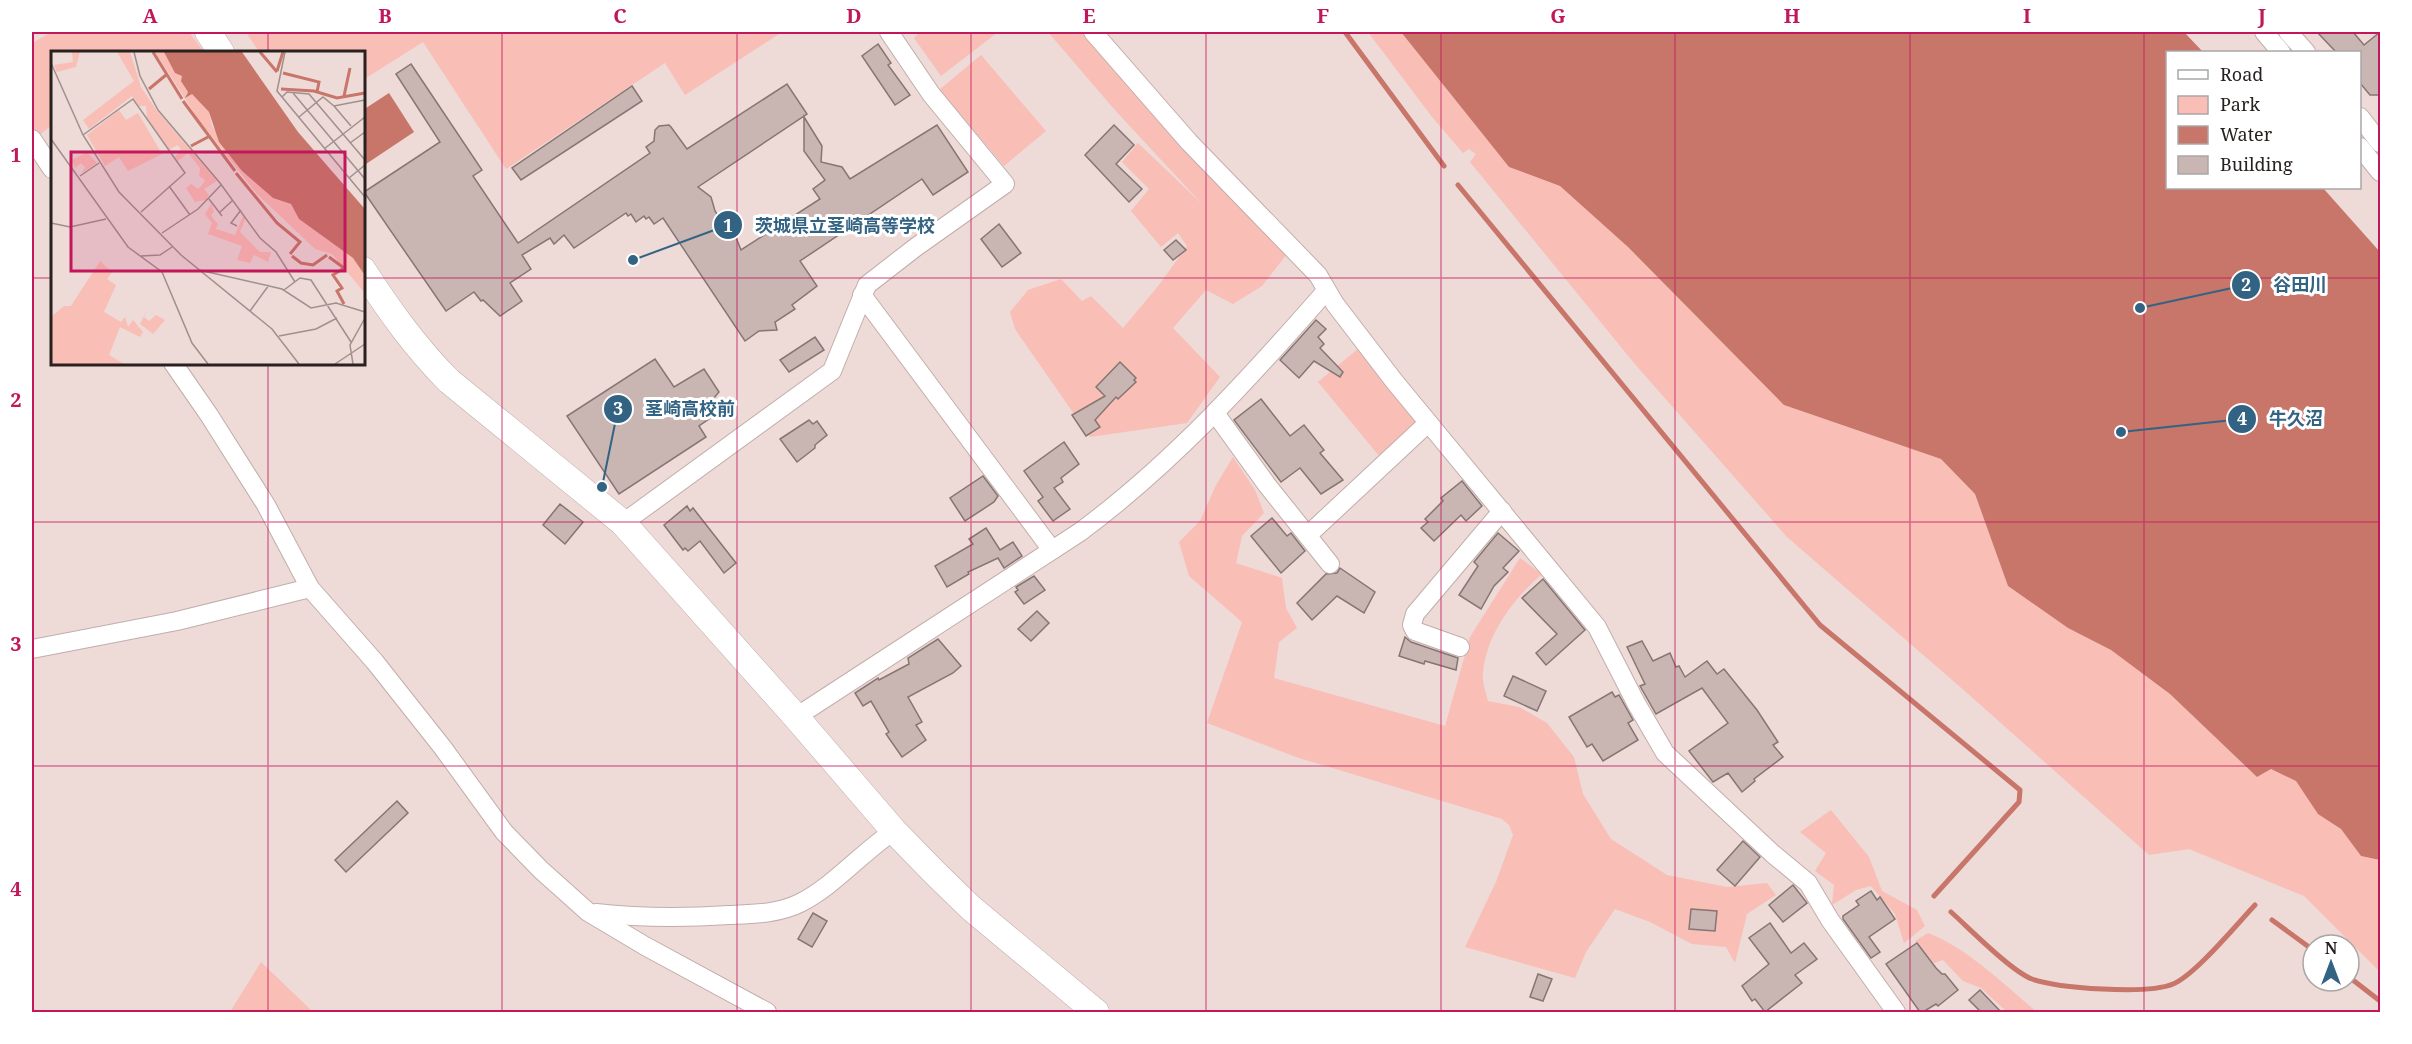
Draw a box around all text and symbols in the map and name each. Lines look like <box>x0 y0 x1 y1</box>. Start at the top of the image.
text: A <box>142 2 158 29</box>
text: B <box>378 2 392 29</box>
text: C <box>613 2 627 29</box>
text: D <box>846 2 862 29</box>
text: E <box>1082 2 1096 29</box>
text: F <box>1317 2 1329 29</box>
text: G <box>1550 2 1566 29</box>
text: H <box>1784 2 1800 29</box>
text: I <box>2023 2 2031 29</box>
text: J <box>2257 2 2266 29</box>
inset map <box>51 51 364 364</box>
legend <box>2166 51 2361 189</box>
text: Road <box>2220 62 2263 86</box>
text: Park <box>2220 92 2260 116</box>
text: Water <box>2220 122 2273 146</box>
text: 1 <box>10 141 22 168</box>
text: Building <box>2220 152 2293 176</box>
callout: 茨城県立茎崎高等学校 <box>713 207 947 243</box>
text: 1 <box>723 213 733 237</box>
text: 茨城県立茎崎高等学校 <box>755 213 935 237</box>
callout: 谷田川 <box>2231 267 2339 303</box>
text: 2 <box>2241 272 2251 296</box>
text: 谷田川 <box>2273 272 2327 296</box>
text: 2 <box>10 386 22 413</box>
callout: 茎崎高校前 <box>603 391 747 427</box>
text: 3 <box>613 396 623 420</box>
text: 茎崎高校前 <box>645 396 735 420</box>
callout: 牛久沼 <box>2227 401 2335 437</box>
text: 4 <box>2237 406 2247 430</box>
text: 牛久沼 <box>2269 406 2323 430</box>
text: 3 <box>10 630 22 657</box>
text: 4 <box>10 875 22 902</box>
north arrow <box>2301 933 2361 993</box>
text: N <box>2325 937 2338 959</box>

